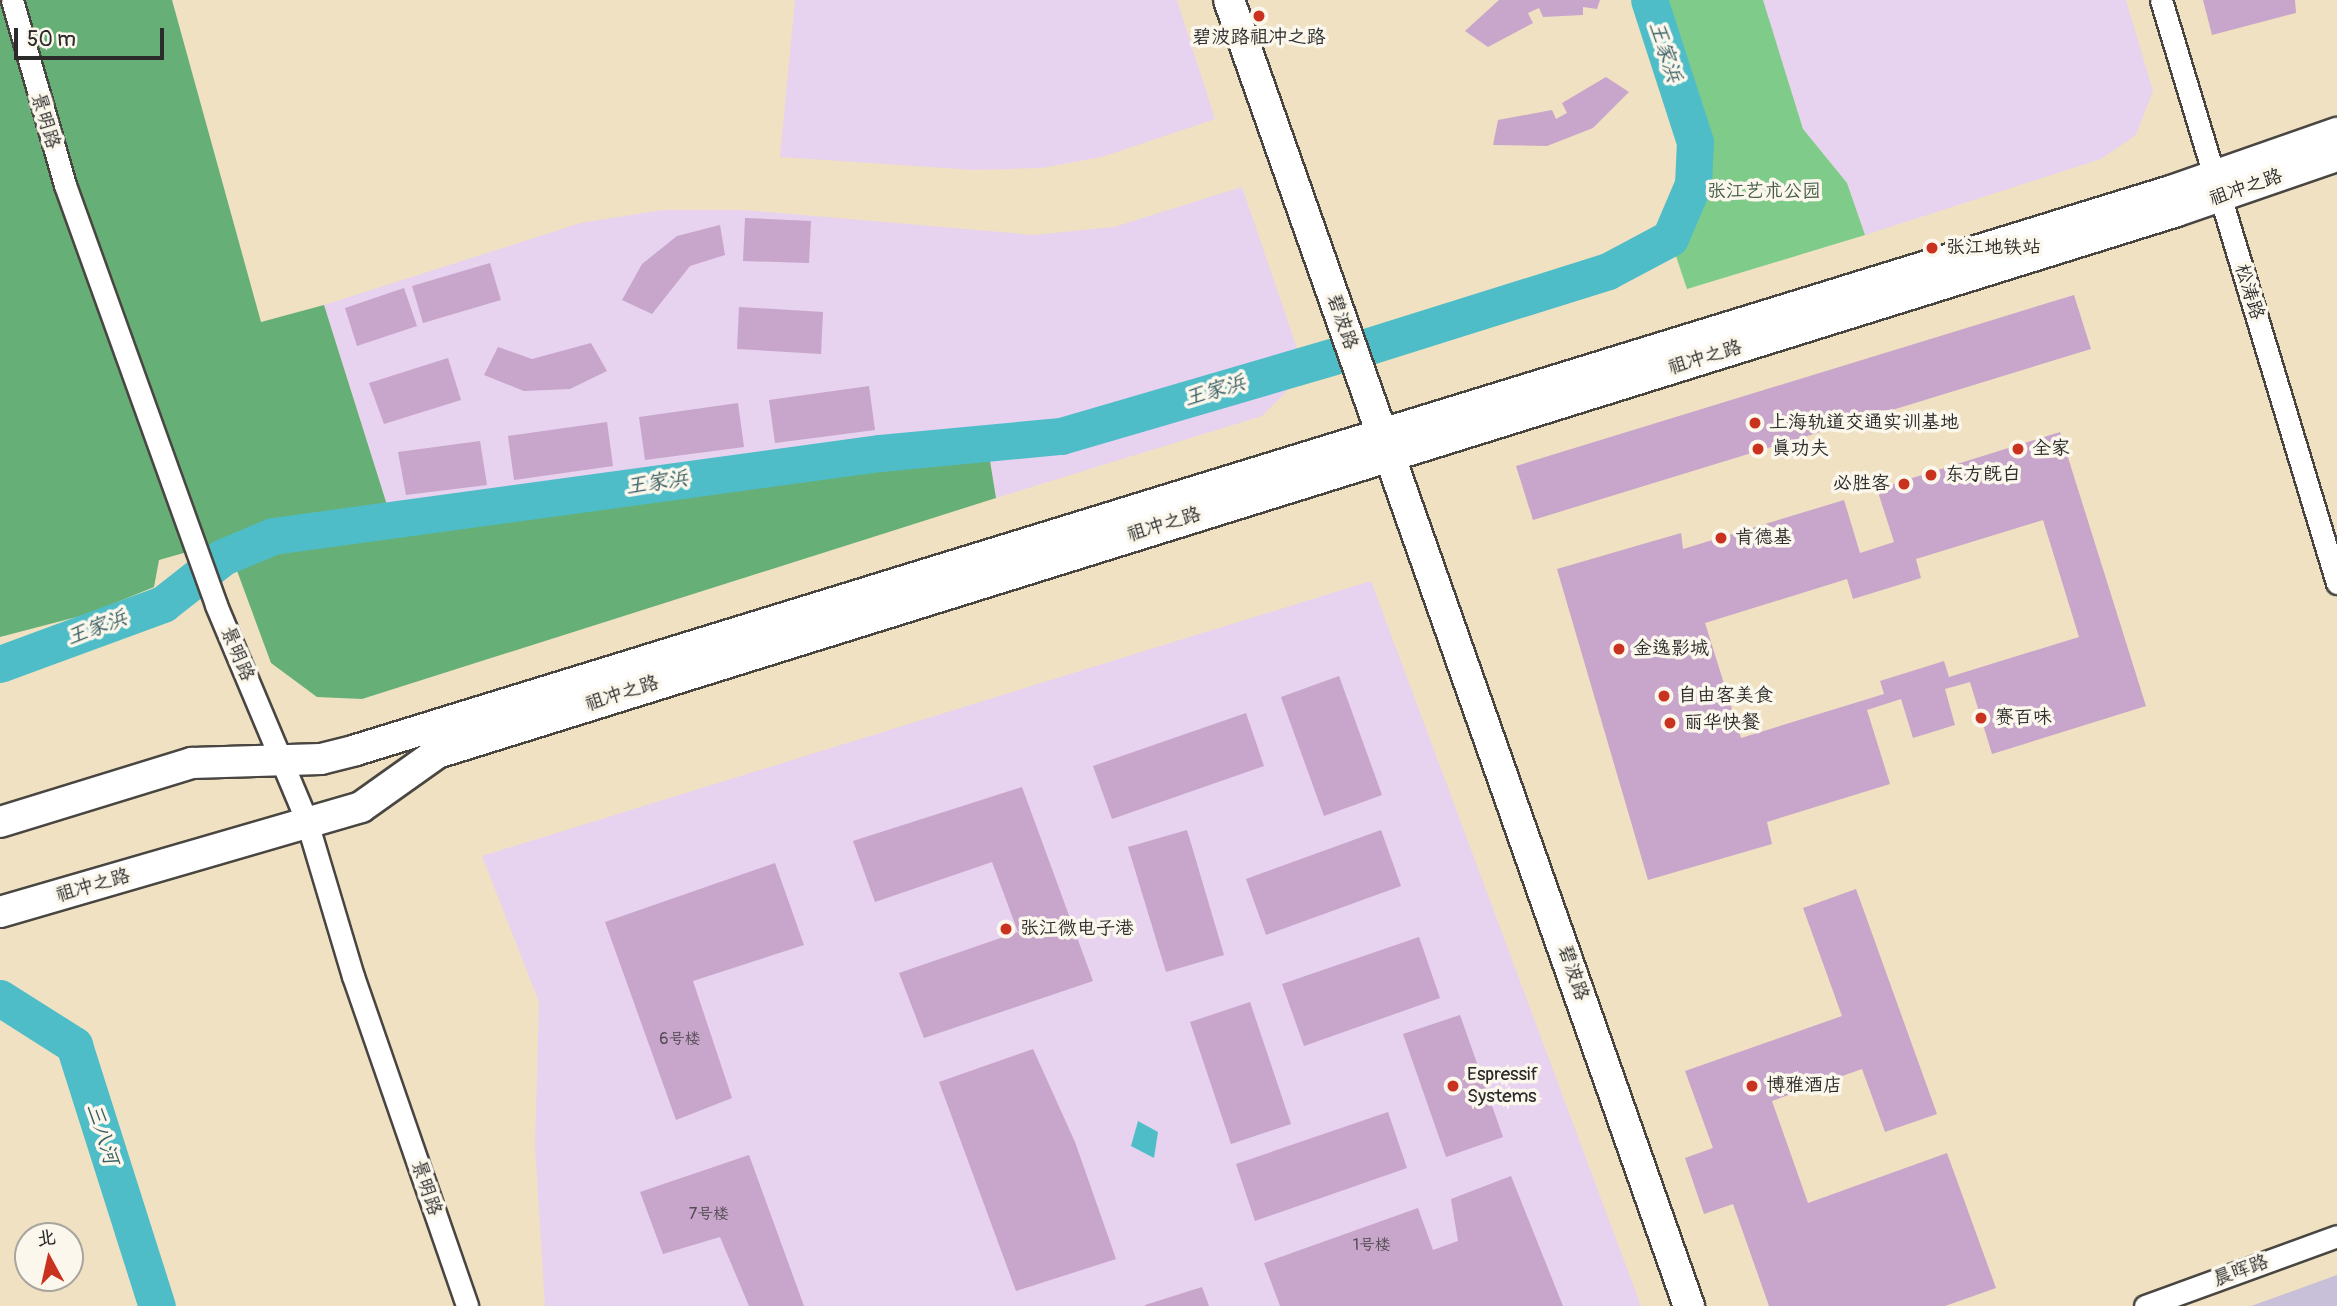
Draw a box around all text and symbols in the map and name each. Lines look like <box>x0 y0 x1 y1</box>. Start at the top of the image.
marker: 碧波路祖冲之路 <box>1251 8 1267 24</box>
scale bar <box>18 14 168 58</box>
water label: 王家浜 <box>1643 18 1687 86</box>
text: 50 m <box>27 26 76 53</box>
place label: 碧波路祖冲之路 <box>1193 27 1325 49</box>
street label: 景明路 <box>26 90 64 152</box>
street label: 祖冲之路 <box>2206 165 2286 211</box>
park label: 张江艺术公园 <box>1707 181 1821 203</box>
place label: 张江地铁站 <box>1946 237 2041 259</box>
marker: 张江地铁站 <box>1924 240 1940 256</box>
street label: 松涛路 <box>2230 261 2268 323</box>
street label: 碧波路 <box>1322 291 1362 353</box>
street label: 祖冲之路 <box>1665 336 1745 380</box>
water label: 王家浜 <box>1181 370 1249 412</box>
place label: 上海轨道交通实训基地 <box>1769 412 1959 434</box>
marker: 上海轨道交通实训基地 <box>1747 415 1763 431</box>
place label: 真功夫 <box>1772 438 1829 460</box>
place label: 全家 <box>2032 438 2070 460</box>
marker: 真功夫 <box>1750 441 1766 457</box>
marker: 全家 <box>2010 441 2026 457</box>
place label: 东方既白 <box>1945 464 2021 486</box>
water label: 王家浜 <box>624 466 690 500</box>
marker: 东方既白 <box>1923 467 1939 483</box>
place label: 必胜客 <box>1833 473 1890 495</box>
marker: 必胜客 <box>1896 476 1912 492</box>
street label: 祖冲之路 <box>1124 503 1204 547</box>
place label: 肯德基 <box>1735 527 1792 549</box>
marker: 肯德基 <box>1713 530 1729 546</box>
water label: 王家浜 <box>63 605 131 651</box>
street label: 景明路 <box>215 623 259 685</box>
place label: 金逸影城 <box>1633 638 1709 660</box>
marker: 金逸影城 <box>1611 641 1627 657</box>
street label: 祖冲之路 <box>582 671 662 717</box>
place label: 自由客美食 <box>1678 685 1773 707</box>
marker: 自由客美食 <box>1656 688 1672 704</box>
place label: 赛百味 <box>1995 707 2052 729</box>
marker: 赛百味 <box>1973 710 1989 726</box>
place label: 丽华快餐 <box>1684 712 1760 734</box>
marker: 丽华快餐 <box>1662 715 1678 731</box>
street label: 祖冲之路 <box>53 865 133 907</box>
place label: 张江微电子港 <box>1020 918 1134 940</box>
marker: 张江微电子港 <box>998 921 1014 937</box>
street label: 碧波路 <box>1553 942 1593 1004</box>
house number: 6号楼 <box>659 1029 701 1049</box>
place label: Espressif Systems <box>1467 1064 1538 1108</box>
place label: 博雅酒店 <box>1766 1075 1842 1097</box>
marker: Espressif Systems <box>1445 1078 1461 1094</box>
marker: 博雅酒店 <box>1744 1078 1760 1094</box>
water label: 三八河 <box>80 1100 124 1168</box>
street label: 景明路 <box>406 1157 446 1219</box>
house number: 7号楼 <box>689 1204 729 1224</box>
north arrow <box>14 1222 84 1292</box>
text: 北 <box>35 1225 57 1251</box>
house number: 1号楼 <box>1353 1235 1391 1255</box>
street label: 晨晖路 <box>2210 1251 2272 1291</box>

